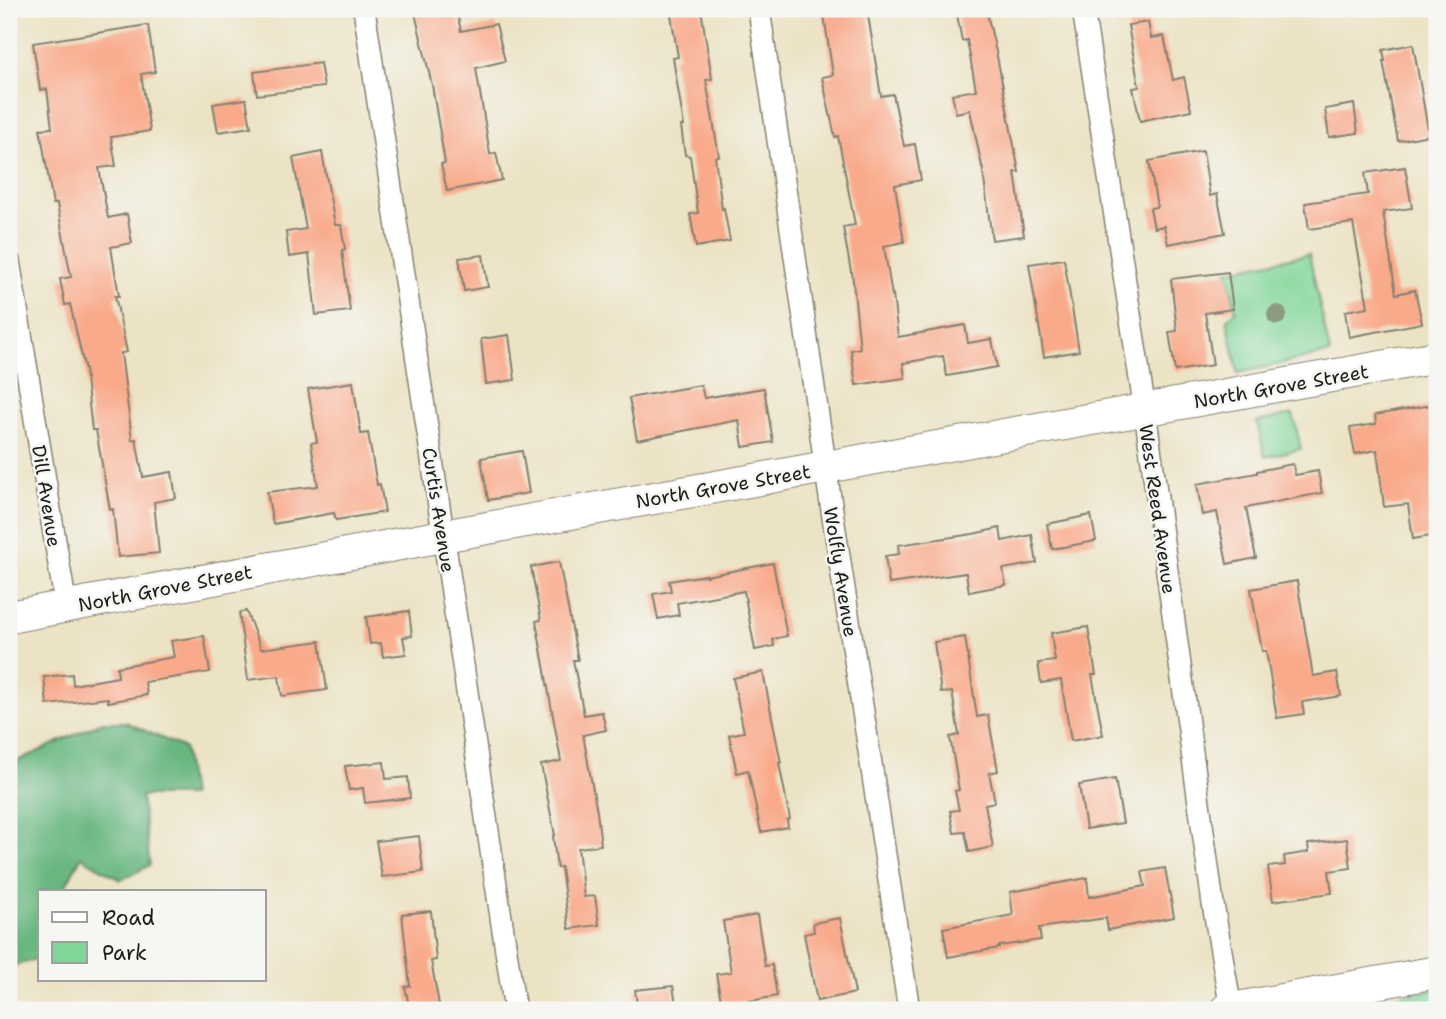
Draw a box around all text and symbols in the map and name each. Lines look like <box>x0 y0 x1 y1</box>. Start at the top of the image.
street label: North Grove Street <box>1192 359 1370 414</box>
street label: West Reed Avenue <box>1133 423 1182 596</box>
street label: Dill Avenue <box>26 443 67 549</box>
street label: Curtis Avenue <box>416 446 461 574</box>
street label: North Grove Street <box>634 459 812 514</box>
street label: Wolfly Avenue <box>818 505 863 639</box>
street label: North Grove Street <box>76 559 254 618</box>
legend <box>38 890 266 981</box>
text: Road <box>102 904 155 932</box>
text: Park <box>102 939 147 967</box>

